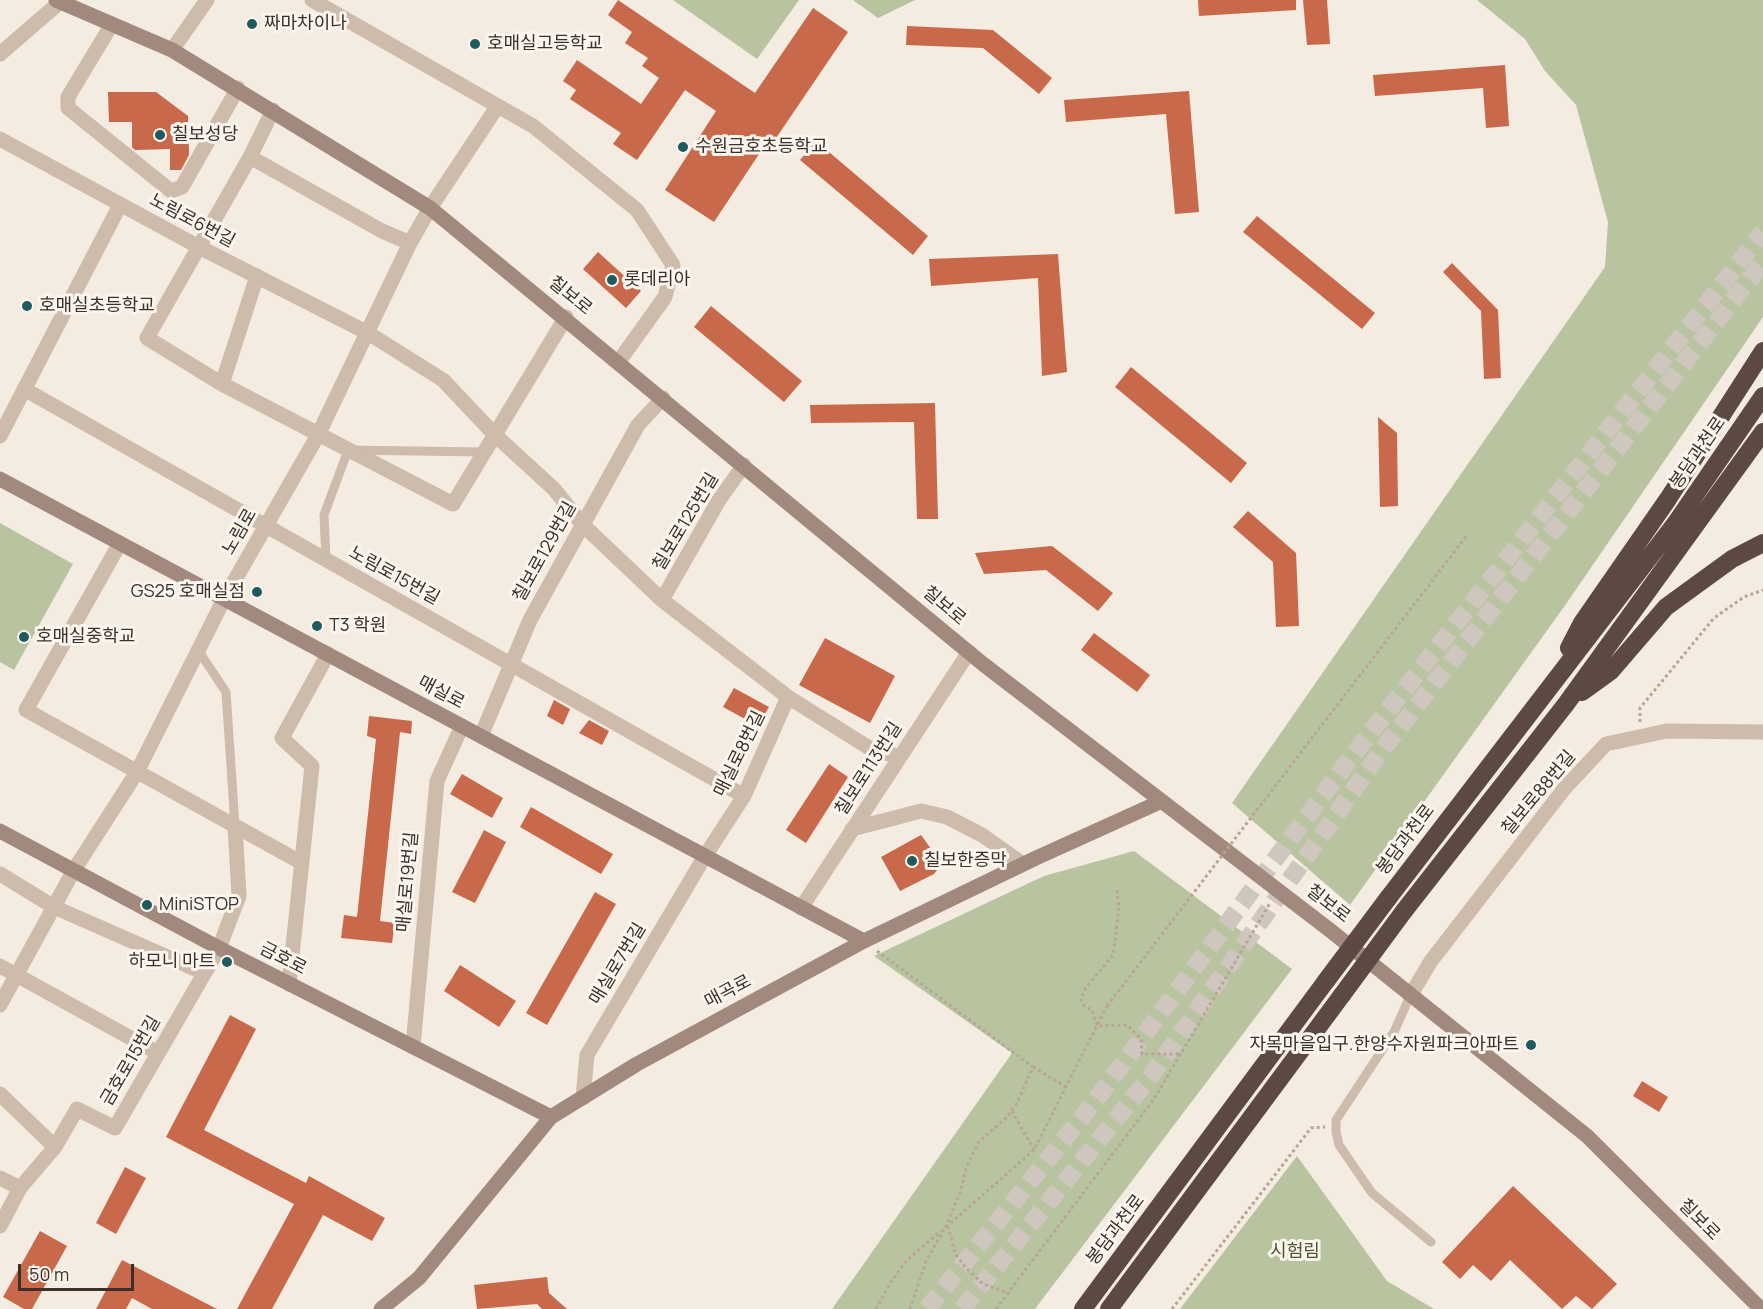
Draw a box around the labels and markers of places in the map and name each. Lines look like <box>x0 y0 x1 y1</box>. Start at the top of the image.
place label: 짜마차이나 <box>264 13 347 35</box>
marker: 짜마차이나 <box>245 17 259 31</box>
place label: 호매실고등학교 <box>487 33 603 55</box>
marker: 호매실고등학교 <box>468 37 482 51</box>
place label: 칠보성당 <box>172 124 238 146</box>
marker: 칠보성당 <box>153 128 167 142</box>
place label: 수원금호초등학교 <box>695 136 827 158</box>
marker: 수원금호초등학교 <box>676 140 690 154</box>
place label: 롯데리아 <box>624 269 690 291</box>
marker: 롯데리아 <box>605 273 619 287</box>
place label: 호매실초등학교 <box>39 295 155 317</box>
marker: 호매실초등학교 <box>20 299 34 313</box>
place label: GS25 호매실점 <box>131 581 245 603</box>
marker: GS25 호매실점 <box>250 585 264 599</box>
place label: T3 학원 <box>329 615 386 637</box>
marker: T3 학원 <box>310 619 324 633</box>
place label: 호매실중학교 <box>36 626 135 648</box>
marker: 호매실중학교 <box>17 630 31 644</box>
place label: 칠보한증막 <box>924 850 1007 872</box>
marker: 칠보한증막 <box>905 854 919 868</box>
place label: MiniSTOP <box>159 894 239 916</box>
marker: MiniSTOP <box>140 898 154 912</box>
place label: 하모니 마트 <box>129 951 215 973</box>
marker: 하모니 마트 <box>220 955 234 969</box>
place label: 자목마을입구.한양수자원파크아파트 <box>1249 1034 1519 1056</box>
marker: 자목마을입구.한양수자원파크아파트 <box>1524 1038 1538 1052</box>

